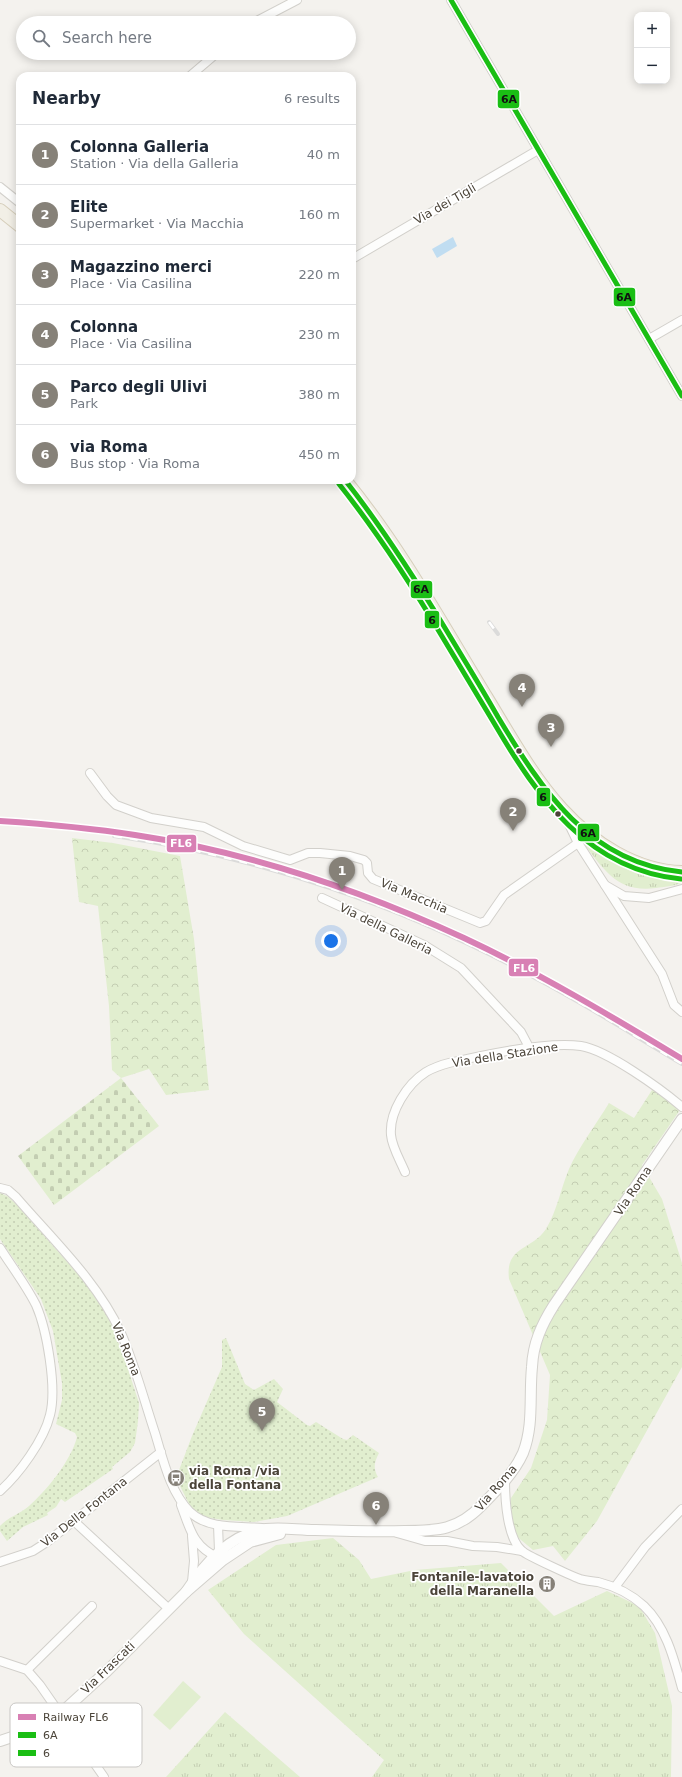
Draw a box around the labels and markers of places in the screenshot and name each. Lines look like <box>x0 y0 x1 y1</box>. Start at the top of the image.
pin: 4 <box>509 674 535 707</box>
pin: 3 <box>538 714 564 747</box>
unlabelled marker <box>514 746 524 756</box>
pin: 2 <box>500 798 526 831</box>
unlabelled marker <box>553 809 563 819</box>
pin: 1 <box>329 857 355 890</box>
pin: 5 <box>249 1398 275 1431</box>
place label: via Roma /via della Fontana <box>189 1464 281 1492</box>
bus stop icon: via Roma /via della Fontana <box>166 1468 186 1488</box>
pin: 6 <box>363 1492 389 1525</box>
place label: Fontanile-lavatoio della Maranella <box>411 1570 534 1598</box>
building icon: Fontanile-lavatoio della Maranella <box>537 1574 557 1594</box>

